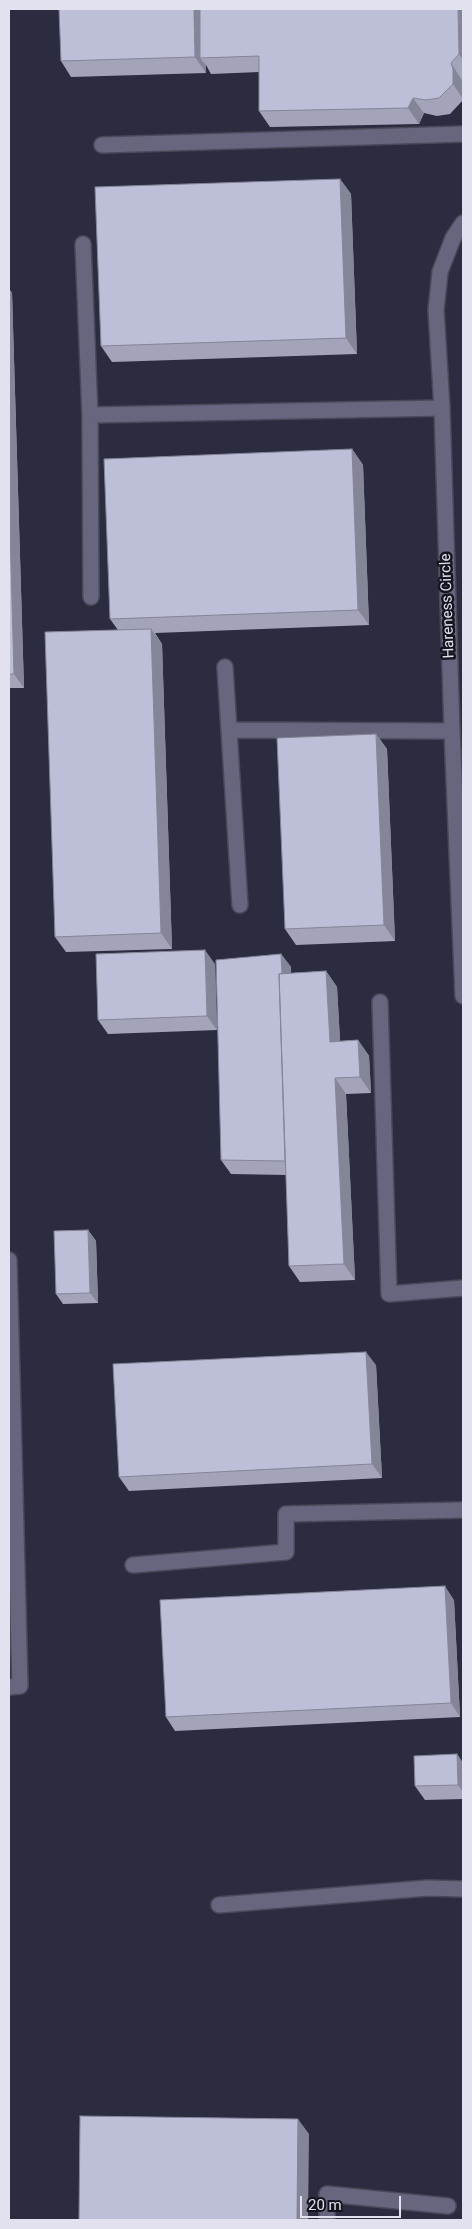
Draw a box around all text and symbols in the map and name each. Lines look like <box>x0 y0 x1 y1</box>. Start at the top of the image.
street label: Hareness Circle <box>437 553 459 659</box>
scale bar <box>302 2186 403 2218</box>
text: 20 m <box>308 2196 342 2214</box>

